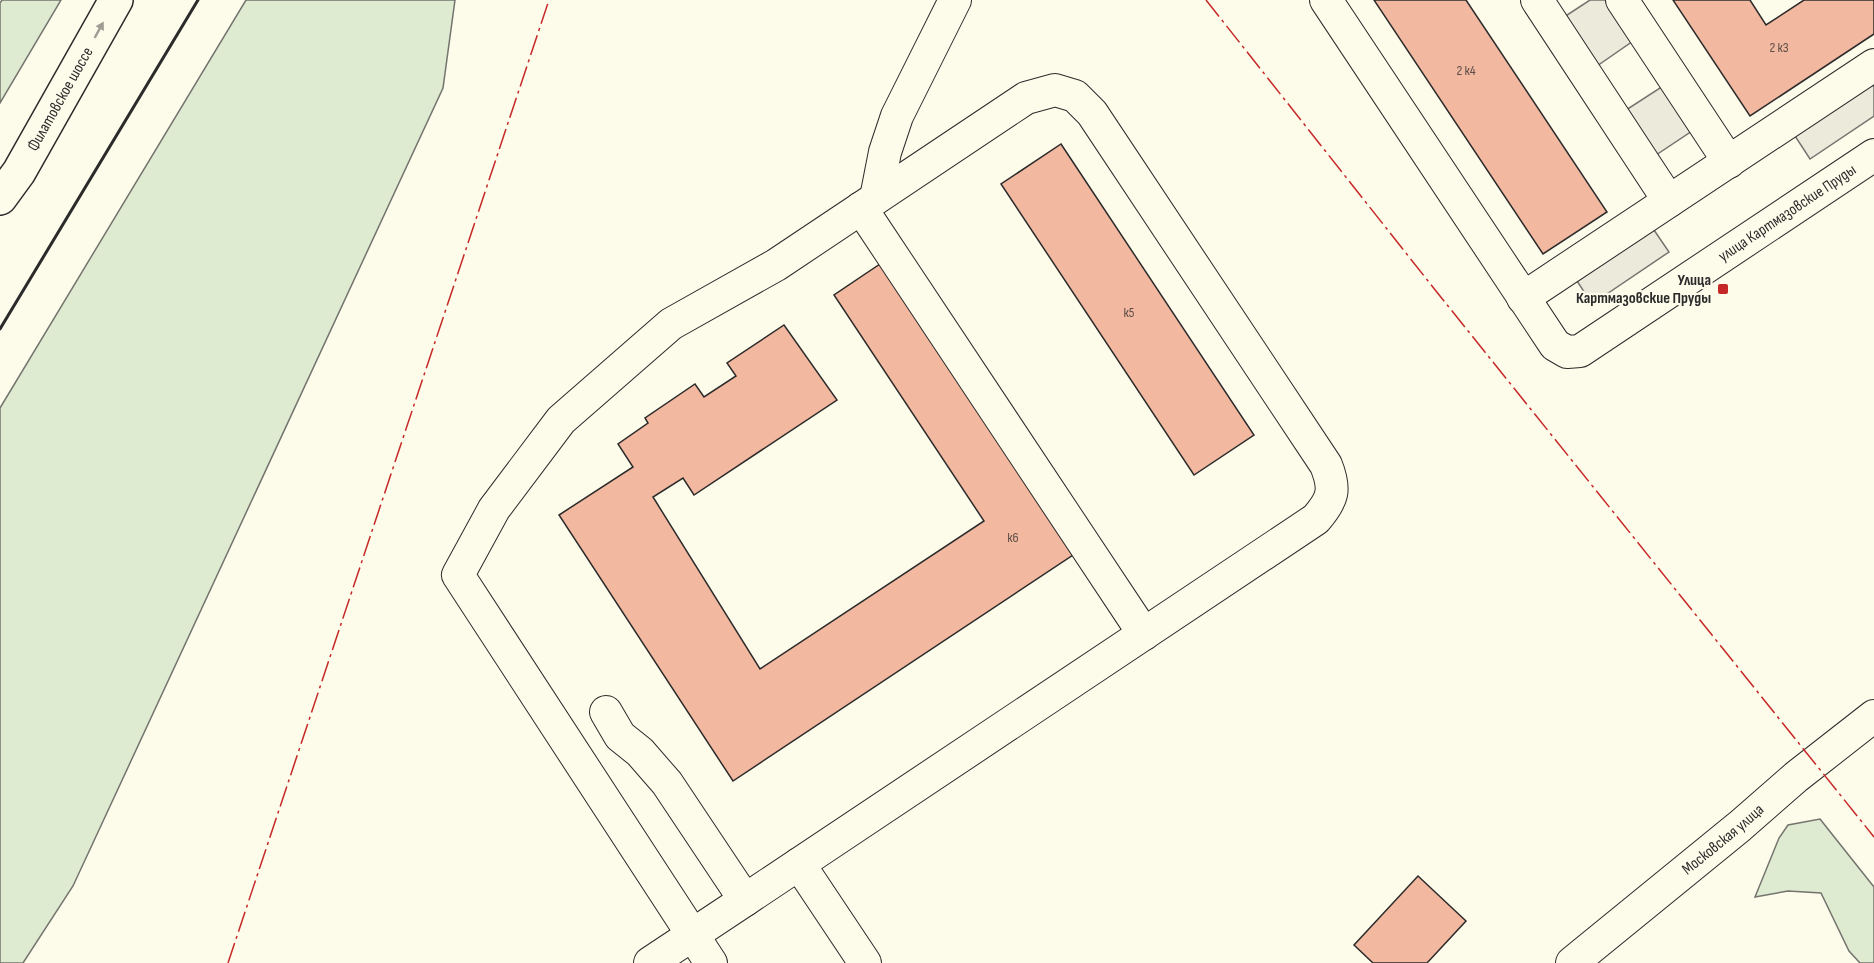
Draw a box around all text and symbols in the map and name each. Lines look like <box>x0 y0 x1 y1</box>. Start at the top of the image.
one-way arrow <box>94 21 104 38</box>
house number: 2 к3 <box>1769 39 1789 56</box>
street label: Филатовское шоссе <box>23 44 97 154</box>
house number: 2 к4 <box>1456 62 1476 79</box>
street label: улица Картмазовские Пруды <box>1715 160 1860 266</box>
place label: Улица Картмазовские Пруды <box>1576 271 1711 308</box>
marker: Улица Картмазовские Пруды <box>1716 282 1730 296</box>
house number: к5 <box>1124 304 1135 321</box>
house number: к6 <box>1007 529 1019 546</box>
street label: Московская улица <box>1678 800 1768 879</box>

